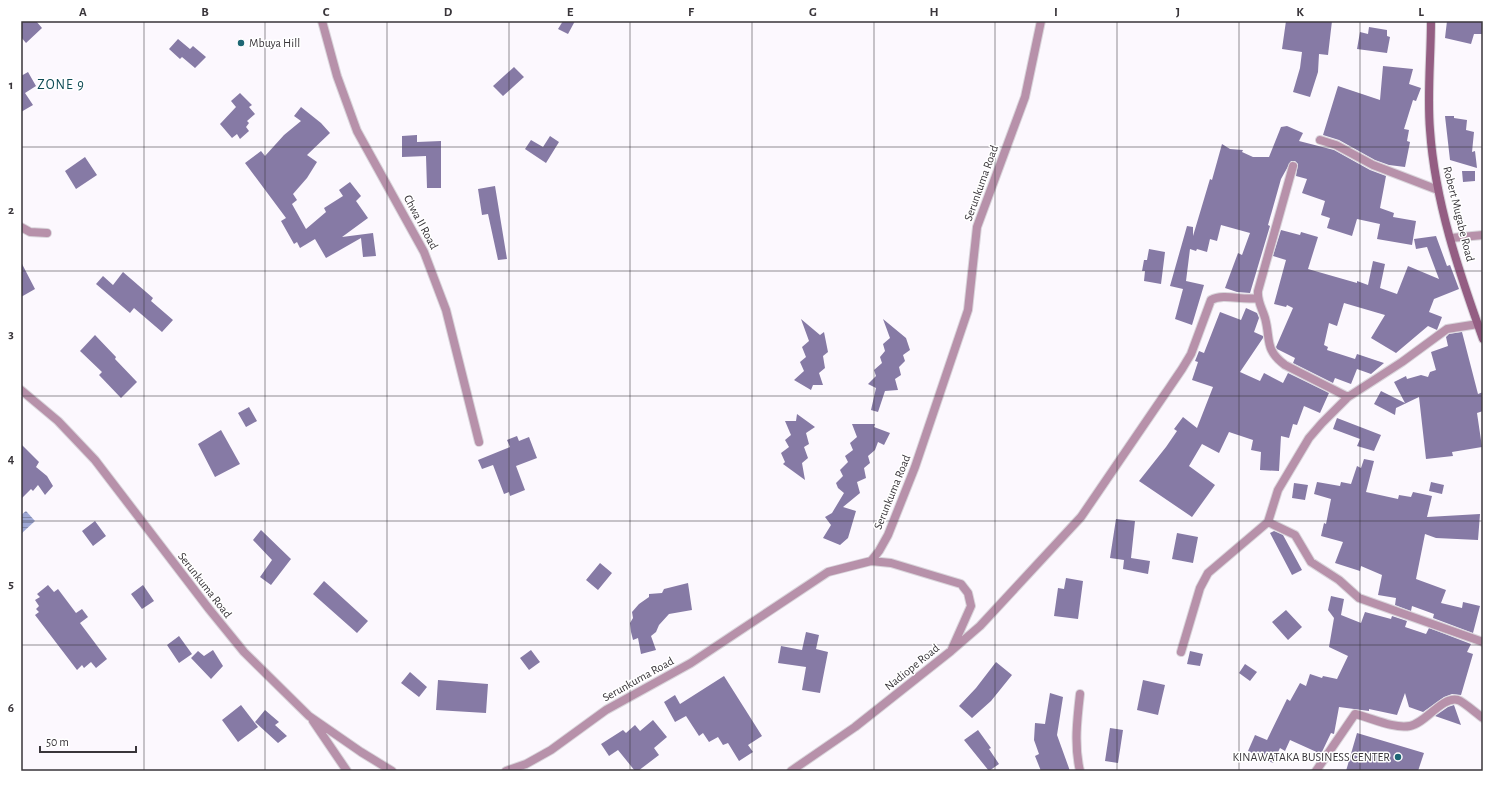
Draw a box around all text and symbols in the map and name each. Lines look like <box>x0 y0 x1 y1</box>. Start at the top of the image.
text: A <box>79 6 87 19</box>
text: B <box>201 6 209 19</box>
text: C <box>323 6 330 19</box>
text: D <box>444 6 453 19</box>
text: E <box>567 6 574 19</box>
text: F <box>688 6 695 19</box>
text: G <box>809 6 817 19</box>
text: H <box>929 6 939 19</box>
text: I <box>1054 6 1058 19</box>
text: J <box>1176 6 1180 19</box>
text: K <box>1296 6 1304 19</box>
text: L <box>1418 6 1424 19</box>
place label: Mbuya Hill <box>249 37 300 50</box>
marker: Mbuya Hill <box>236 38 246 48</box>
district label: ZONE 9 <box>37 78 85 92</box>
text: 1 <box>9 79 13 92</box>
street label: Serunkuma Road <box>962 144 1000 222</box>
street label: Robert Mugabe Road <box>1441 165 1477 263</box>
street label: Chwa II Road <box>402 193 440 251</box>
text: 2 <box>8 204 14 217</box>
text: 3 <box>8 328 14 341</box>
text: 4 <box>8 453 15 466</box>
street label: Serunkuma Road <box>872 453 912 531</box>
street label: Serunkuma Road <box>176 550 234 620</box>
text: 5 <box>8 578 14 591</box>
street label: Nadiope Road <box>883 642 941 692</box>
street label: Serunkuma Road <box>600 654 676 704</box>
text: 6 <box>8 702 14 715</box>
scale bar <box>40 728 136 754</box>
text: 50 m <box>46 736 69 748</box>
place label: KINAWATAKA BUSINESS CENTER <box>1232 751 1390 763</box>
marker: KINAWATAKA BUSINESS CENTER <box>1393 752 1403 762</box>

